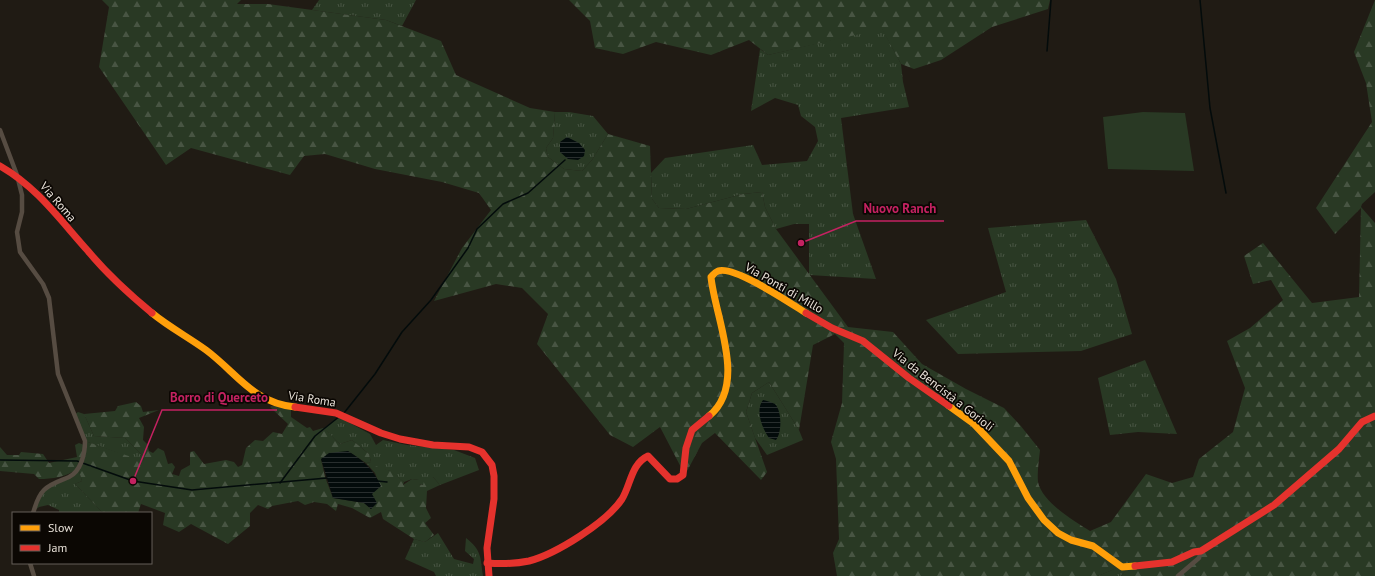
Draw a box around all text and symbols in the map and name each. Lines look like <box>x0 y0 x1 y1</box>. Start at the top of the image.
street label: Via Roma <box>36 178 80 225</box>
callout: Nuovo Ranch <box>856 196 944 221</box>
text: Nuovo Ranch <box>864 200 936 217</box>
street label: Via Ponti di Millo <box>742 259 826 316</box>
street label: Via da Bencistà a Gorioli <box>889 345 997 434</box>
callout: Borro di Querceto <box>162 385 277 410</box>
street label: Via Roma <box>286 387 337 410</box>
text: Borro di Querceto <box>170 389 268 406</box>
legend <box>12 512 152 564</box>
text: Slow <box>48 520 73 535</box>
text: Jam <box>47 540 67 555</box>

